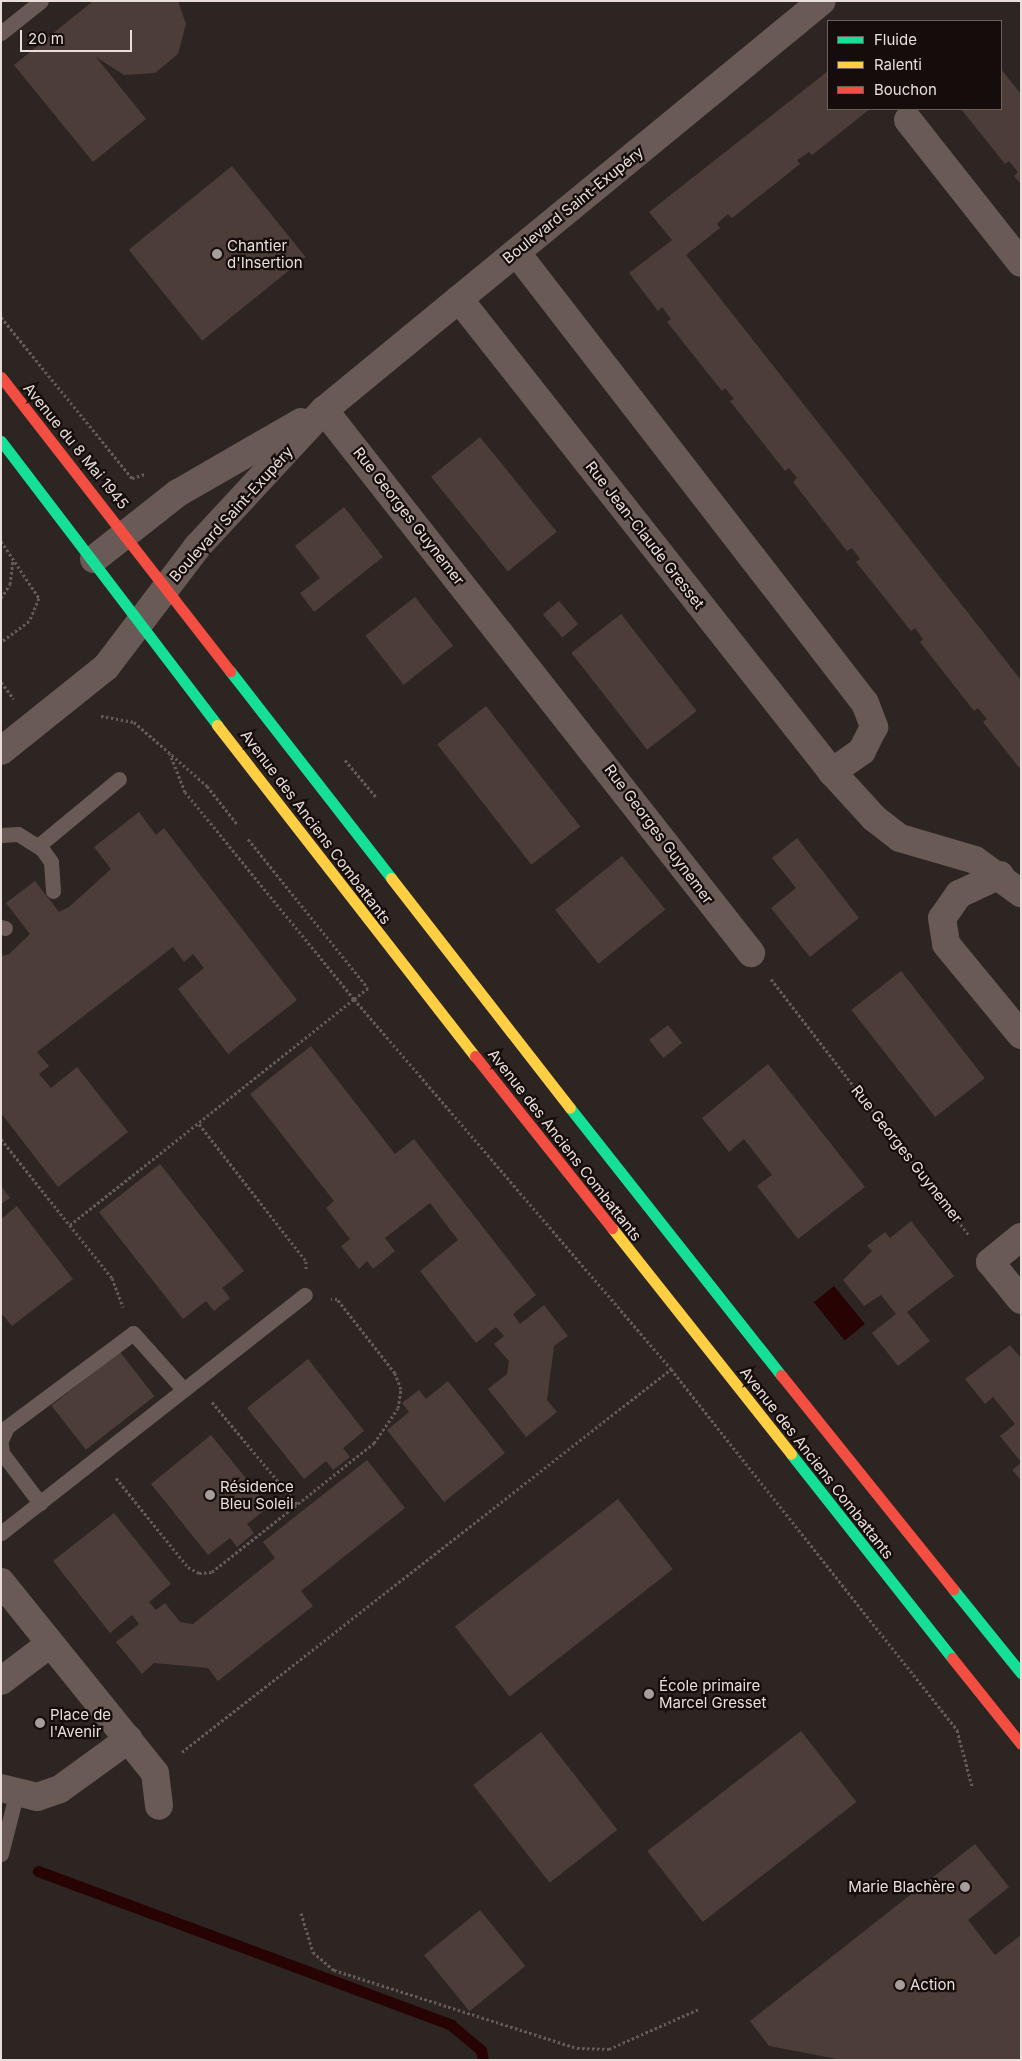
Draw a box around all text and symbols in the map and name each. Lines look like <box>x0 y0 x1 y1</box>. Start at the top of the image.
scale bar <box>22 20 135 52</box>
legend <box>827 20 1002 110</box>
text: 20 m <box>28 29 64 48</box>
text: Fluide <box>874 30 917 49</box>
text: Ralenti <box>874 55 922 74</box>
text: Bouchon <box>874 80 937 99</box>
street label: Boulevard Saint-Exupéry <box>499 143 647 267</box>
place label: Chantier d'Insertion <box>227 236 303 271</box>
marker: Chantier d'Insertion <box>211 248 223 260</box>
street label: Avenue du 8 Mai 1945 <box>20 379 132 513</box>
street label: Boulevard Saint-Exupéry <box>166 443 296 585</box>
street label: Rue Georges Guynemer <box>350 444 468 588</box>
street label: Rue Jean-Claude Gresset <box>582 458 708 612</box>
street label: Avenue des Anciens Combattants <box>237 726 395 928</box>
street label: Rue Georges Guynemer <box>601 761 717 907</box>
street label: Avenue des Anciens Combattants <box>485 1046 645 1244</box>
street label: Rue Georges Guynemer <box>848 1082 966 1226</box>
street label: Avenue des Anciens Combattants <box>737 1364 897 1562</box>
place label: Résidence Bleu Soleil <box>220 1477 294 1512</box>
marker: Résidence Bleu Soleil <box>204 1489 216 1501</box>
place label: École primaire Marcel Gresset <box>659 1676 766 1711</box>
marker: École primaire Marcel Gresset <box>643 1688 655 1700</box>
place label: Place de l'Avenir <box>50 1705 111 1740</box>
marker: Place de l'Avenir <box>34 1717 46 1729</box>
place label: Marie Blachère <box>848 1878 955 1896</box>
marker: Marie Blachère <box>959 1881 971 1893</box>
place label: Action <box>910 1976 955 1994</box>
marker: Action <box>894 1979 906 1991</box>

